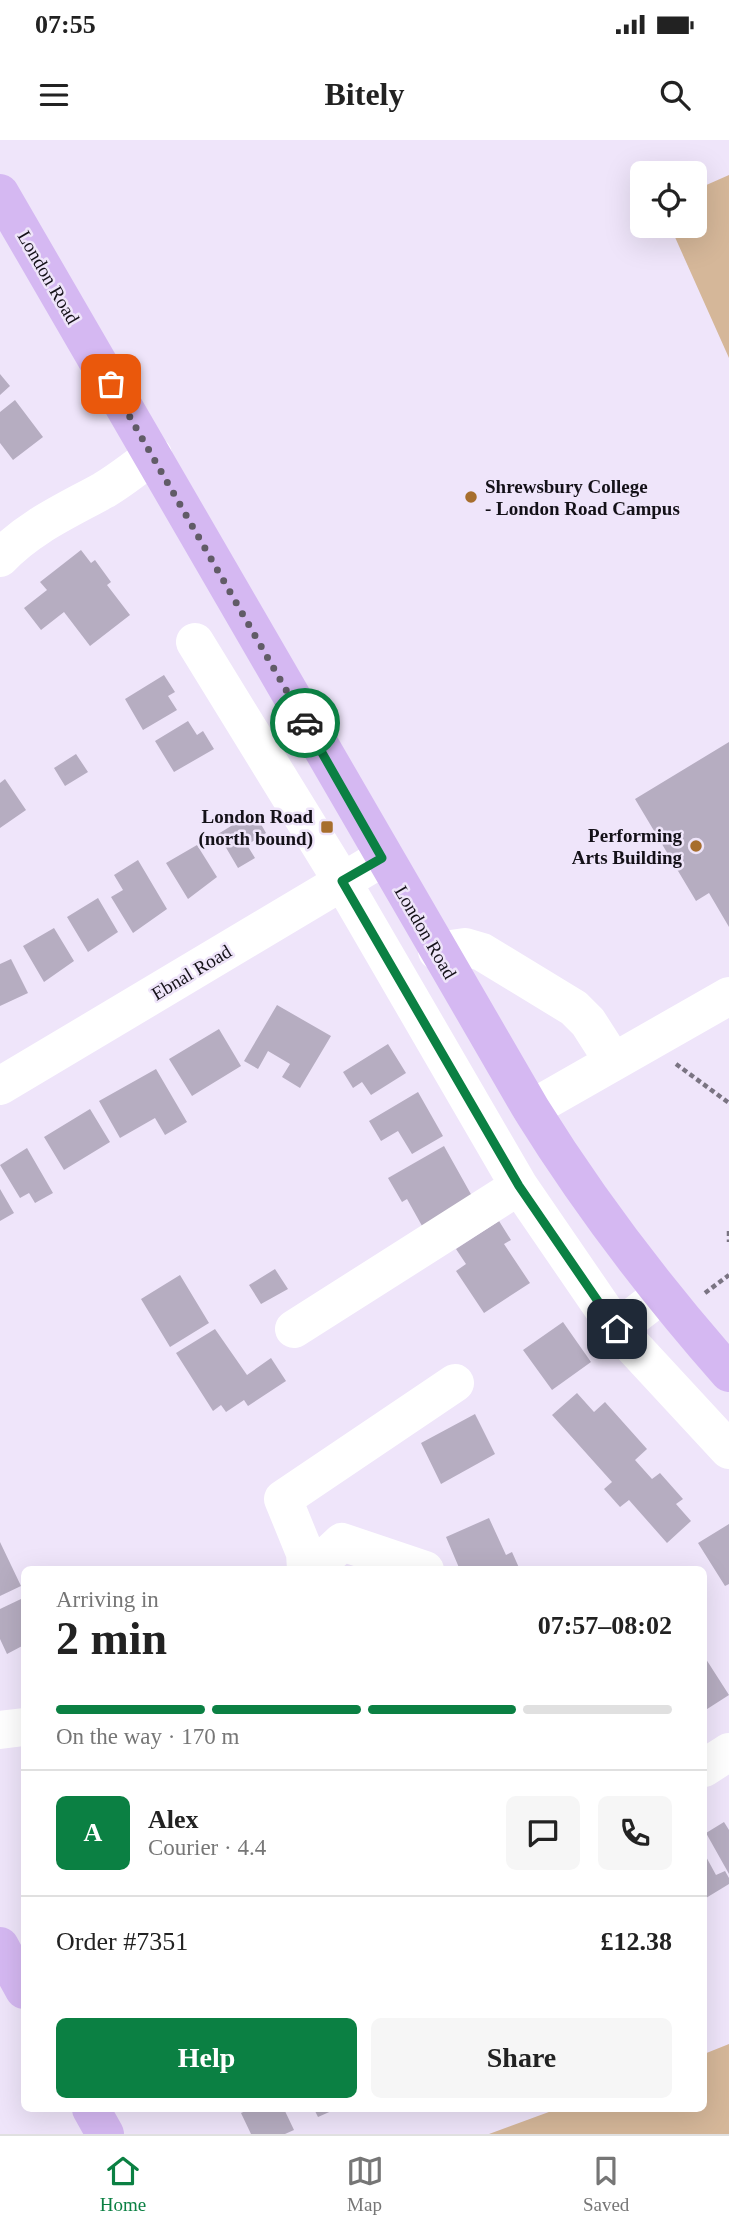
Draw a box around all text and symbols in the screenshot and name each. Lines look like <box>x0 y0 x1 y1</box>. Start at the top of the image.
text: 07:55 <box>35 10 96 39</box>
icon: menu <box>35 76 73 114</box>
text: Bitely <box>325 76 404 112</box>
icon: search <box>656 76 694 114</box>
map controls <box>630 161 707 238</box>
button: locate <box>630 161 707 238</box>
street label: London Road <box>13 227 84 328</box>
pin <box>81 354 141 414</box>
icon: bag <box>92 365 130 403</box>
place label: Shrewsbury College - London Road Campus <box>485 476 680 519</box>
marker: Shrewsbury College - London Road Campus <box>463 489 479 505</box>
courier <box>270 688 340 758</box>
icon: car <box>286 704 324 742</box>
place label: London Road (north bound) <box>198 806 313 850</box>
marker: London Road (north bound) <box>319 819 335 835</box>
place label: Performing Arts Building <box>572 825 682 868</box>
marker: Performing Arts Building <box>688 838 704 854</box>
street label: London Road <box>390 882 461 983</box>
street label: Ebnal Road <box>148 940 235 1004</box>
pin <box>587 1299 647 1359</box>
icon: home <box>598 1310 636 1348</box>
text: Arriving in <box>56 1587 159 1612</box>
text: 07:57–08:02 <box>538 1611 672 1640</box>
text: 2 min <box>56 1613 167 1664</box>
text: On the way · 170 m <box>56 1724 239 1749</box>
button: chat <box>506 1796 580 1870</box>
button: phone <box>598 1796 672 1870</box>
text: Alex <box>148 1805 199 1834</box>
text: A <box>84 1818 102 1847</box>
text: Courier · 4.4 <box>148 1835 266 1860</box>
text: Order #7351 <box>56 1927 188 1956</box>
text: £12.38 <box>601 1927 672 1956</box>
button: Help <box>56 2018 357 2098</box>
button: Share <box>371 2018 672 2098</box>
tab: Home <box>100 2152 146 2216</box>
tab: Map <box>346 2152 384 2216</box>
tab: Saved <box>583 2152 629 2216</box>

